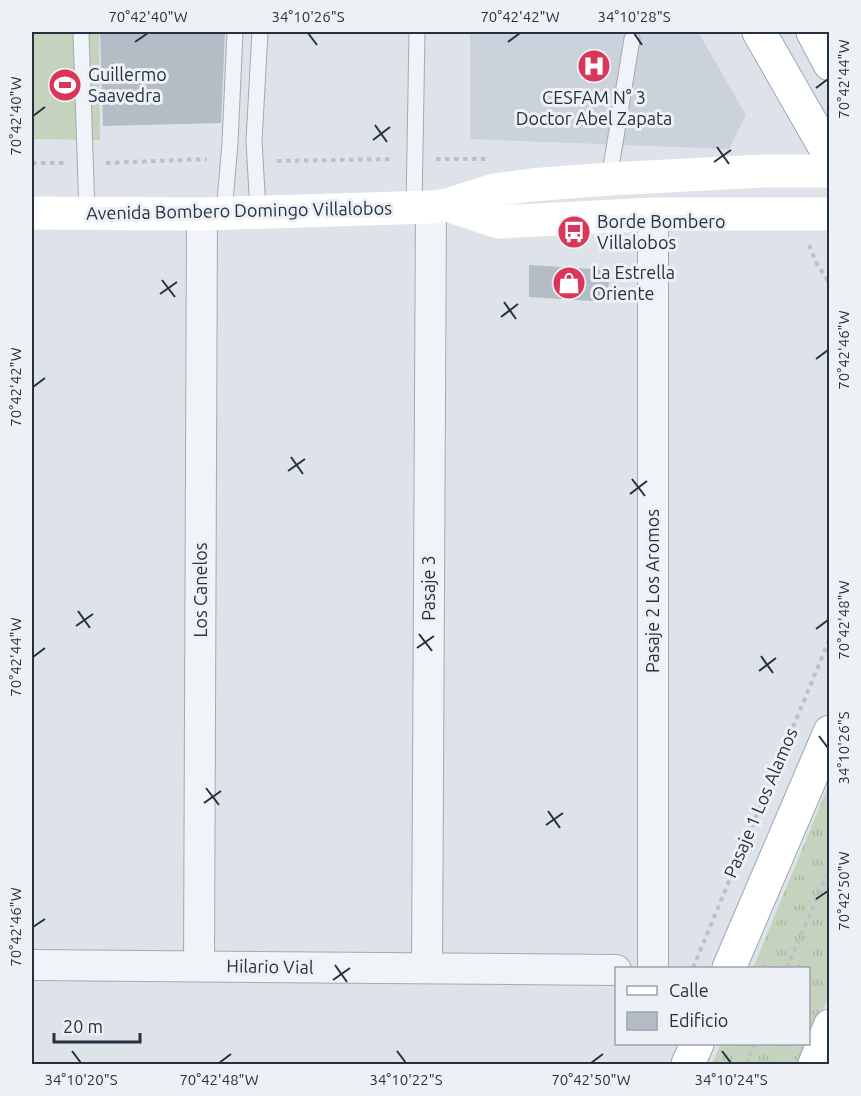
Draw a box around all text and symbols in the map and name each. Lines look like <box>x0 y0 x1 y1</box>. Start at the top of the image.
text: 70°42'40"W <box>108 8 188 25</box>
text: 34°10'26"S <box>271 8 345 25</box>
text: 70°42'42"W <box>480 8 560 25</box>
text: 34°10'28"S <box>597 8 671 25</box>
text: 70°42'44"W <box>835 39 852 119</box>
hospital icon: CESFAM N° 3 Doctor Abel Zapata <box>576 48 612 84</box>
place label: Guillermo Saavedra <box>88 64 167 105</box>
sports icon: Guillermo Saavedra <box>47 67 83 103</box>
text: 70°42'40"W <box>7 76 24 156</box>
place label: CESFAM N° 3 Doctor Abel Zapata <box>516 87 672 128</box>
street label: Avenida Bombero Domingo Villalobos <box>86 197 392 223</box>
place label: Borde Bombero Villalobos <box>597 211 726 252</box>
bus stop icon: Borde Bombero Villalobos <box>556 214 592 250</box>
place label: La Estrella Oriente <box>592 262 675 303</box>
shop icon: La Estrella Oriente <box>551 265 587 301</box>
text: 70°42'46"W <box>835 310 852 390</box>
text: 70°42'42"W <box>7 347 24 427</box>
street label: Pasaje 2 Los Aromos <box>642 509 662 673</box>
street label: Los Canelos <box>190 542 210 638</box>
street label: Pasaje 3 <box>418 555 438 621</box>
text: 70°42'48"W <box>835 580 852 660</box>
text: 70°42'44"W <box>7 617 24 697</box>
text: 34°10'26"S <box>835 711 852 785</box>
street label: Pasaje 1 Los Alamos <box>719 725 801 881</box>
text: 70°42'50"W <box>835 851 852 931</box>
text: 70°42'46"W <box>7 887 24 967</box>
street label: Hilario Vial <box>226 955 314 977</box>
legend <box>615 967 810 1045</box>
text: Calle <box>669 980 709 1000</box>
scale bar <box>54 1006 140 1044</box>
text: Edificio <box>669 1010 728 1030</box>
text: 20 m <box>63 1016 103 1036</box>
text: 34°10'20"S <box>44 1071 118 1088</box>
text: 70°42'48"W <box>179 1071 259 1088</box>
text: 34°10'22"S <box>369 1071 443 1088</box>
text: 70°42'50"W <box>551 1071 631 1088</box>
text: 34°10'24"S <box>694 1071 768 1088</box>

